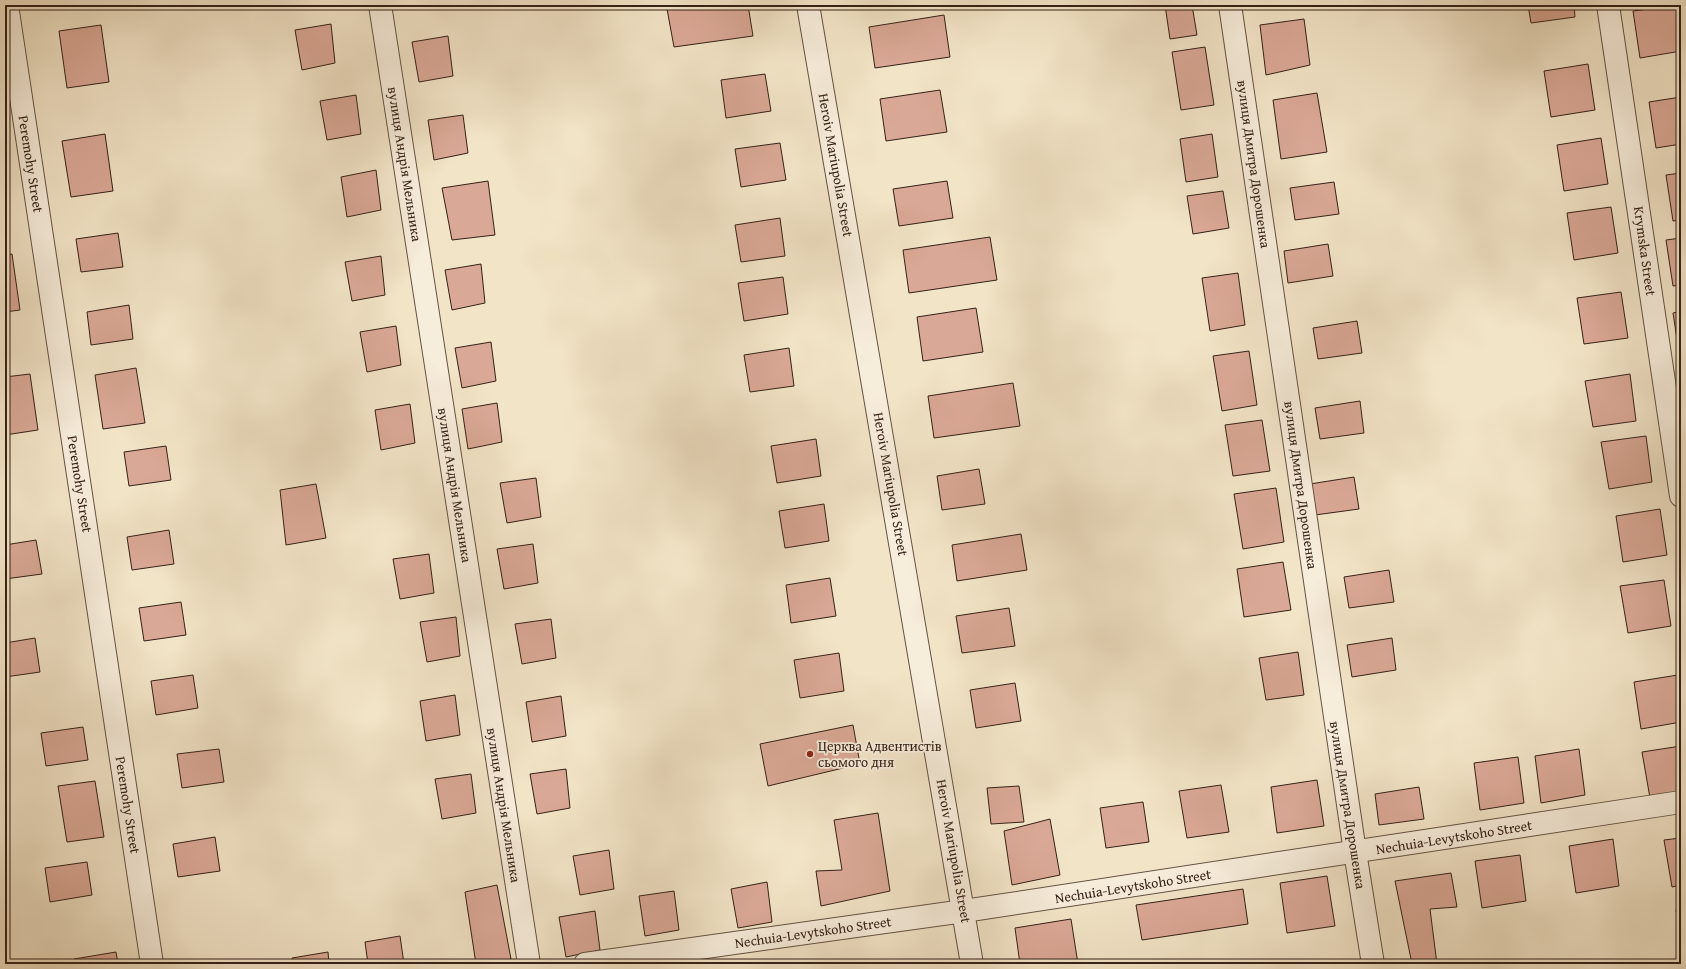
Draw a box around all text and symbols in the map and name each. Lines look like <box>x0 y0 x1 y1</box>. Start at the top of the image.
street label: вулиця Дмитра Дорошенка <box>1232 79 1276 250</box>
street label: вулиця Андрія Мельника <box>383 85 427 243</box>
street label: Heroiv Mariupolia Street <box>814 92 858 238</box>
street label: Peremohy Street <box>13 114 49 214</box>
street label: Krymska Street <box>1629 205 1661 297</box>
street label: вулиця Дмитра Дорошенка <box>1279 400 1323 571</box>
street label: вулиця Андрія Мельника <box>433 406 477 564</box>
street label: Heroiv Mariupolia Street <box>869 411 913 557</box>
street label: Peremohy Street <box>62 434 98 534</box>
street label: вулиця Дмитра Дорошенка <box>1325 720 1371 891</box>
street label: вулиця Андрія Мельника <box>482 726 526 884</box>
place label: Церква Адвентистів сьомого дня <box>818 736 942 772</box>
marker: Церква Адвентистів сьомого дня <box>805 749 815 759</box>
street label: Peremohy Street <box>110 755 146 855</box>
street label: Heroiv Mariupolia Street <box>932 778 976 924</box>
street label: Nechuia-Levytskoho Street <box>1374 815 1534 859</box>
street label: Nechuia-Levytskoho Street <box>1053 864 1213 908</box>
street label: Nechuia-Levytskoho Street <box>733 911 893 953</box>

